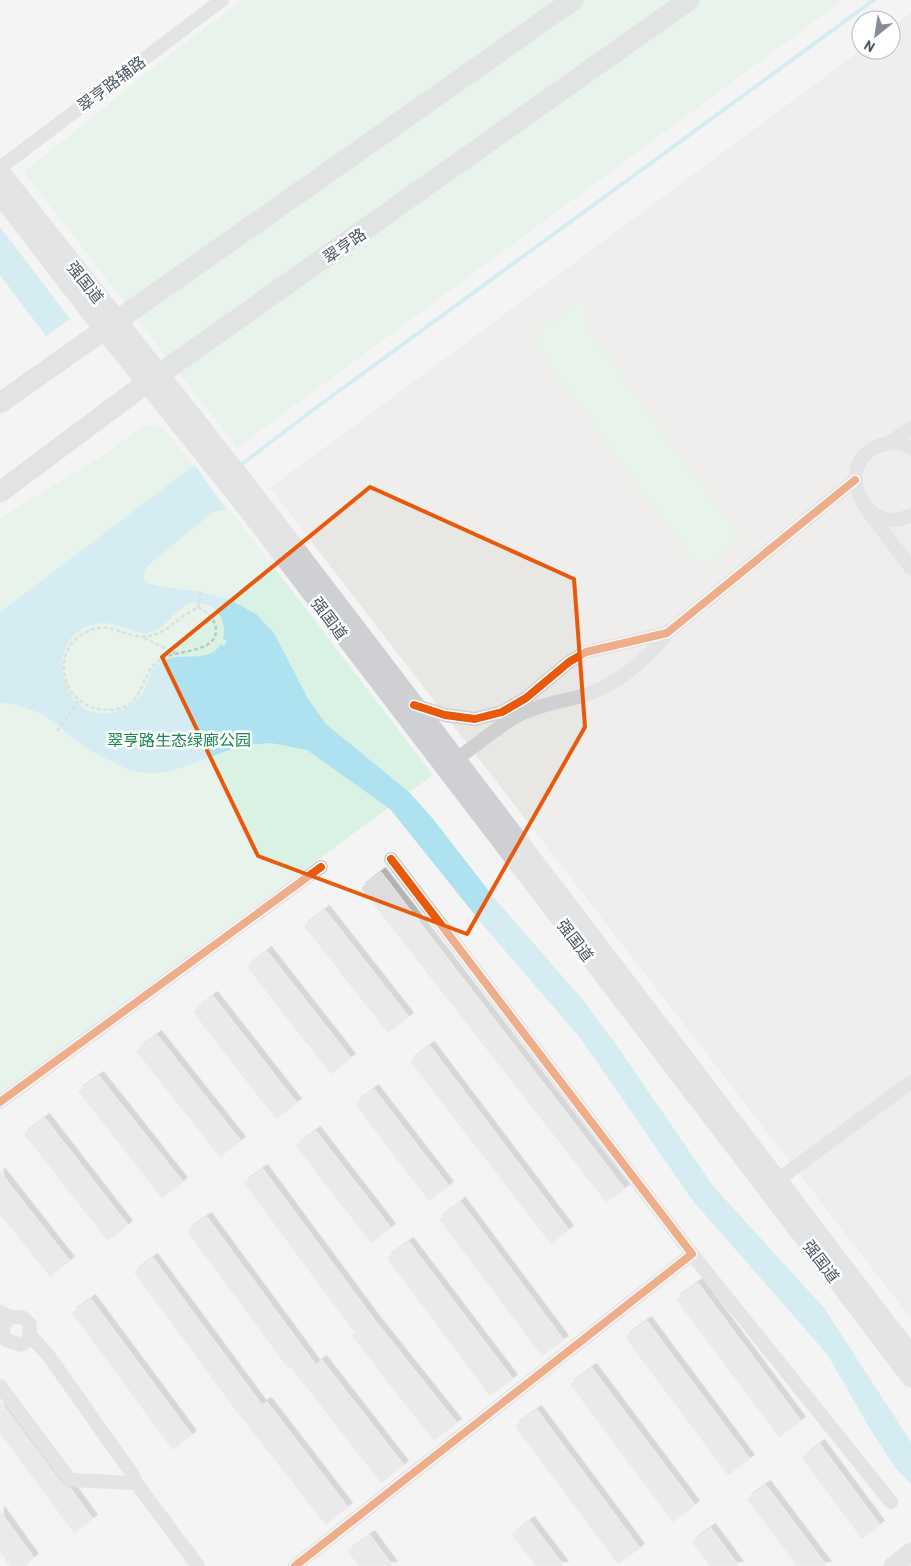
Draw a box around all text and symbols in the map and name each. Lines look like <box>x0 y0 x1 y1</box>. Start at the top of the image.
north arrow <box>851 10 901 60</box>
text: N <box>861 37 878 56</box>
street label: 翠亨路辅路 <box>73 51 149 115</box>
street label: 翠亨路 <box>319 223 369 267</box>
street label: 强国道 <box>64 257 108 307</box>
street label: 强国道 <box>308 593 352 643</box>
park label: 翠亨路生态绿廊公园 <box>107 730 251 749</box>
street label: 强国道 <box>554 915 598 965</box>
street label: 强国道 <box>800 1236 844 1286</box>

